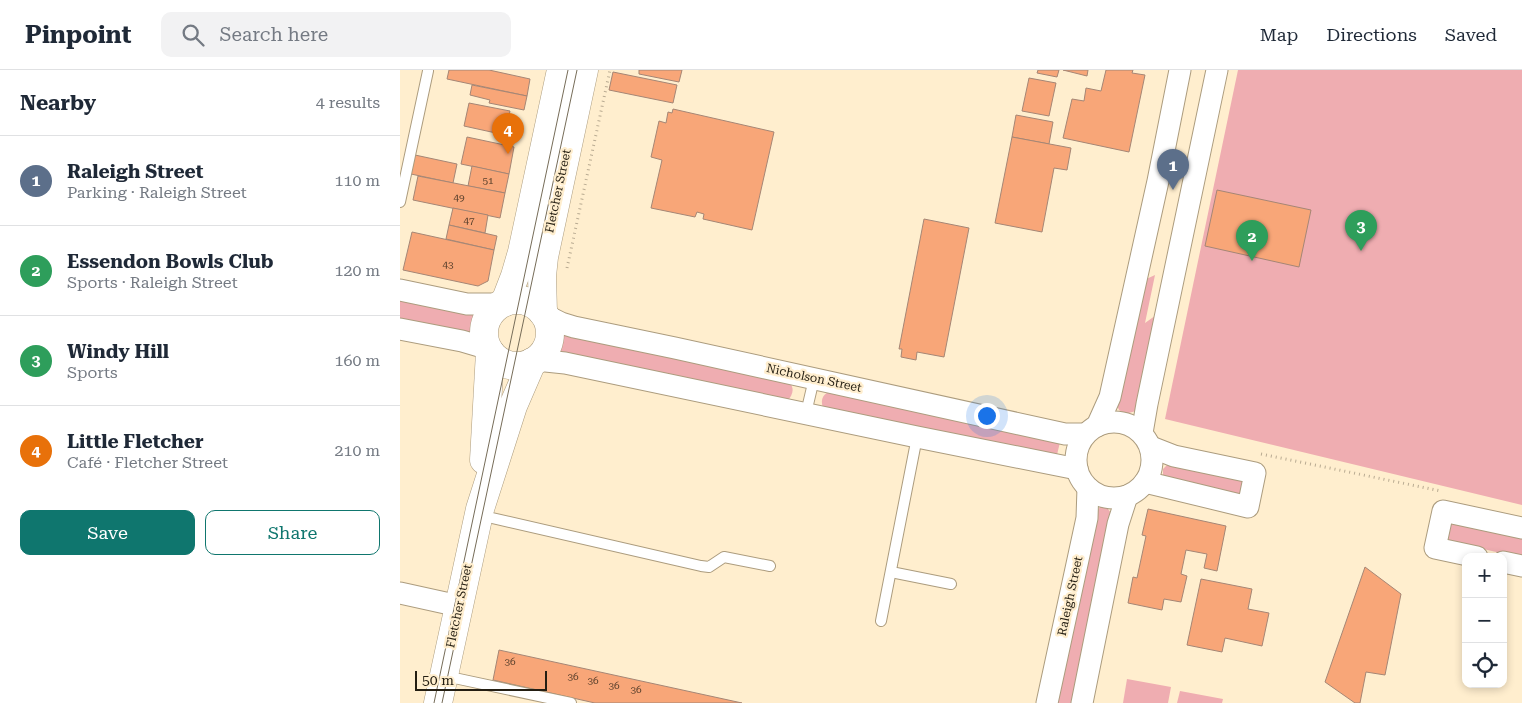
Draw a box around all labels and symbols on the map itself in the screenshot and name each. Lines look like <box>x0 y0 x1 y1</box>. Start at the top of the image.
pin: 4 <box>492 113 524 154</box>
street label: Fletcher Street <box>542 147 574 234</box>
pin: 1 <box>1157 149 1189 190</box>
house number: 51 <box>482 175 494 186</box>
house number: 49 <box>453 192 465 203</box>
pin: 3 <box>1345 210 1377 251</box>
house number: 47 <box>463 215 475 226</box>
pin: 2 <box>1236 220 1268 261</box>
house number: 43 <box>442 259 454 270</box>
street label: Nicholson Street <box>765 361 863 395</box>
your location <box>974 403 1000 429</box>
street label: Raleigh Street <box>1055 554 1085 637</box>
street label: Fletcher Street <box>443 562 475 649</box>
house number: 36 <box>504 656 516 667</box>
scale bar <box>415 668 548 691</box>
house number: 36 <box>567 671 579 682</box>
house number: 36 <box>587 675 599 686</box>
house number: 36 <box>608 680 620 691</box>
house number: 36 <box>630 684 642 695</box>

